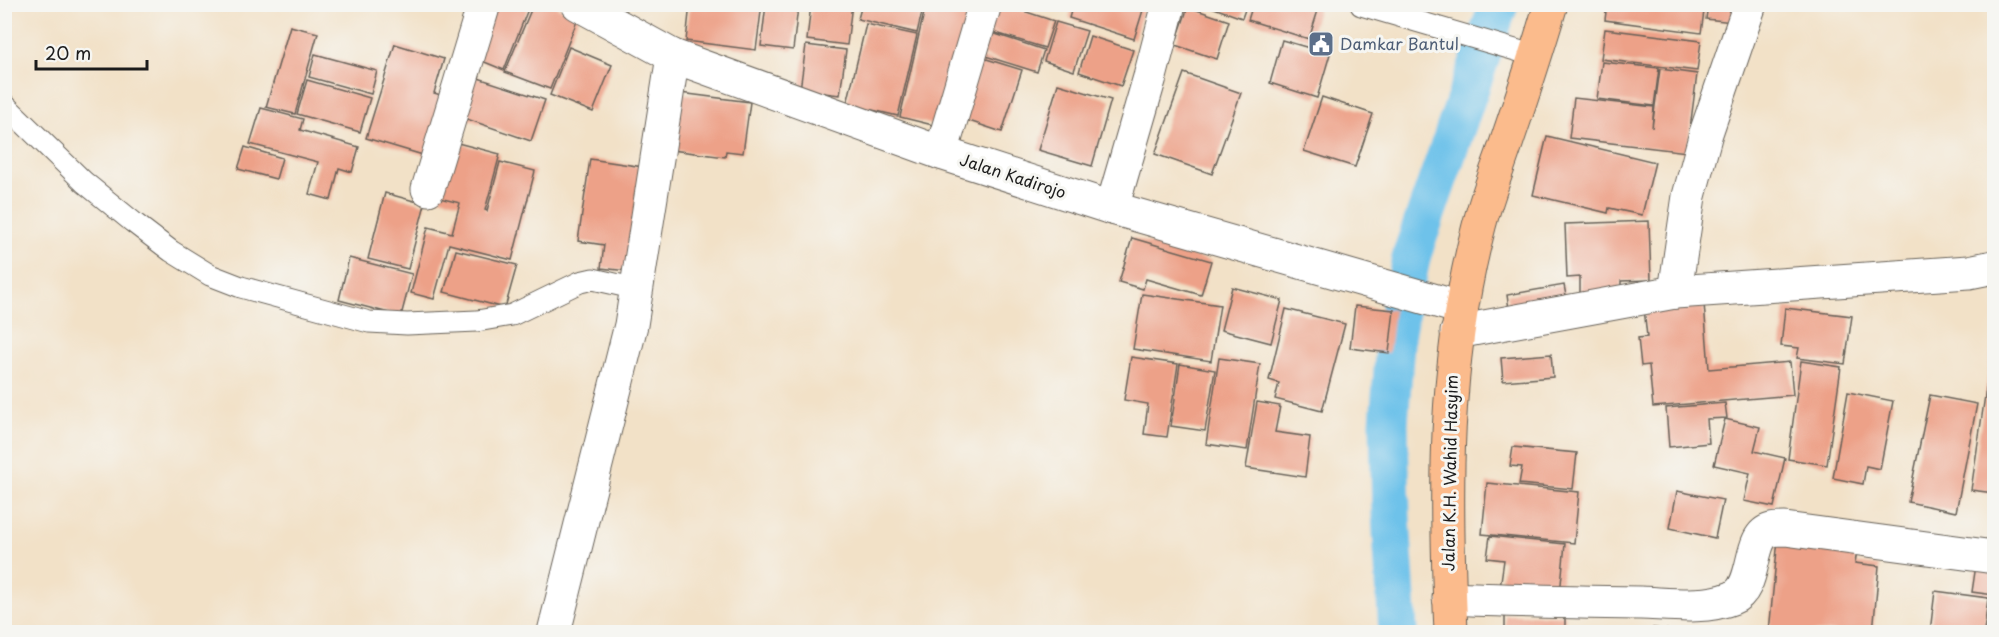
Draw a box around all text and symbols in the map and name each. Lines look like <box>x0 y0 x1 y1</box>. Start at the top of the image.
public building icon: Damkar Bantul <box>1306 29 1336 59</box>
place label: Damkar Bantul <box>1340 31 1459 55</box>
scale bar <box>36 33 147 71</box>
text: 20 m <box>45 39 91 66</box>
street label: Jalan Kadirojo <box>957 147 1070 204</box>
street label: Jalan K.H. Wahid Hasyim <box>1435 375 1463 571</box>

